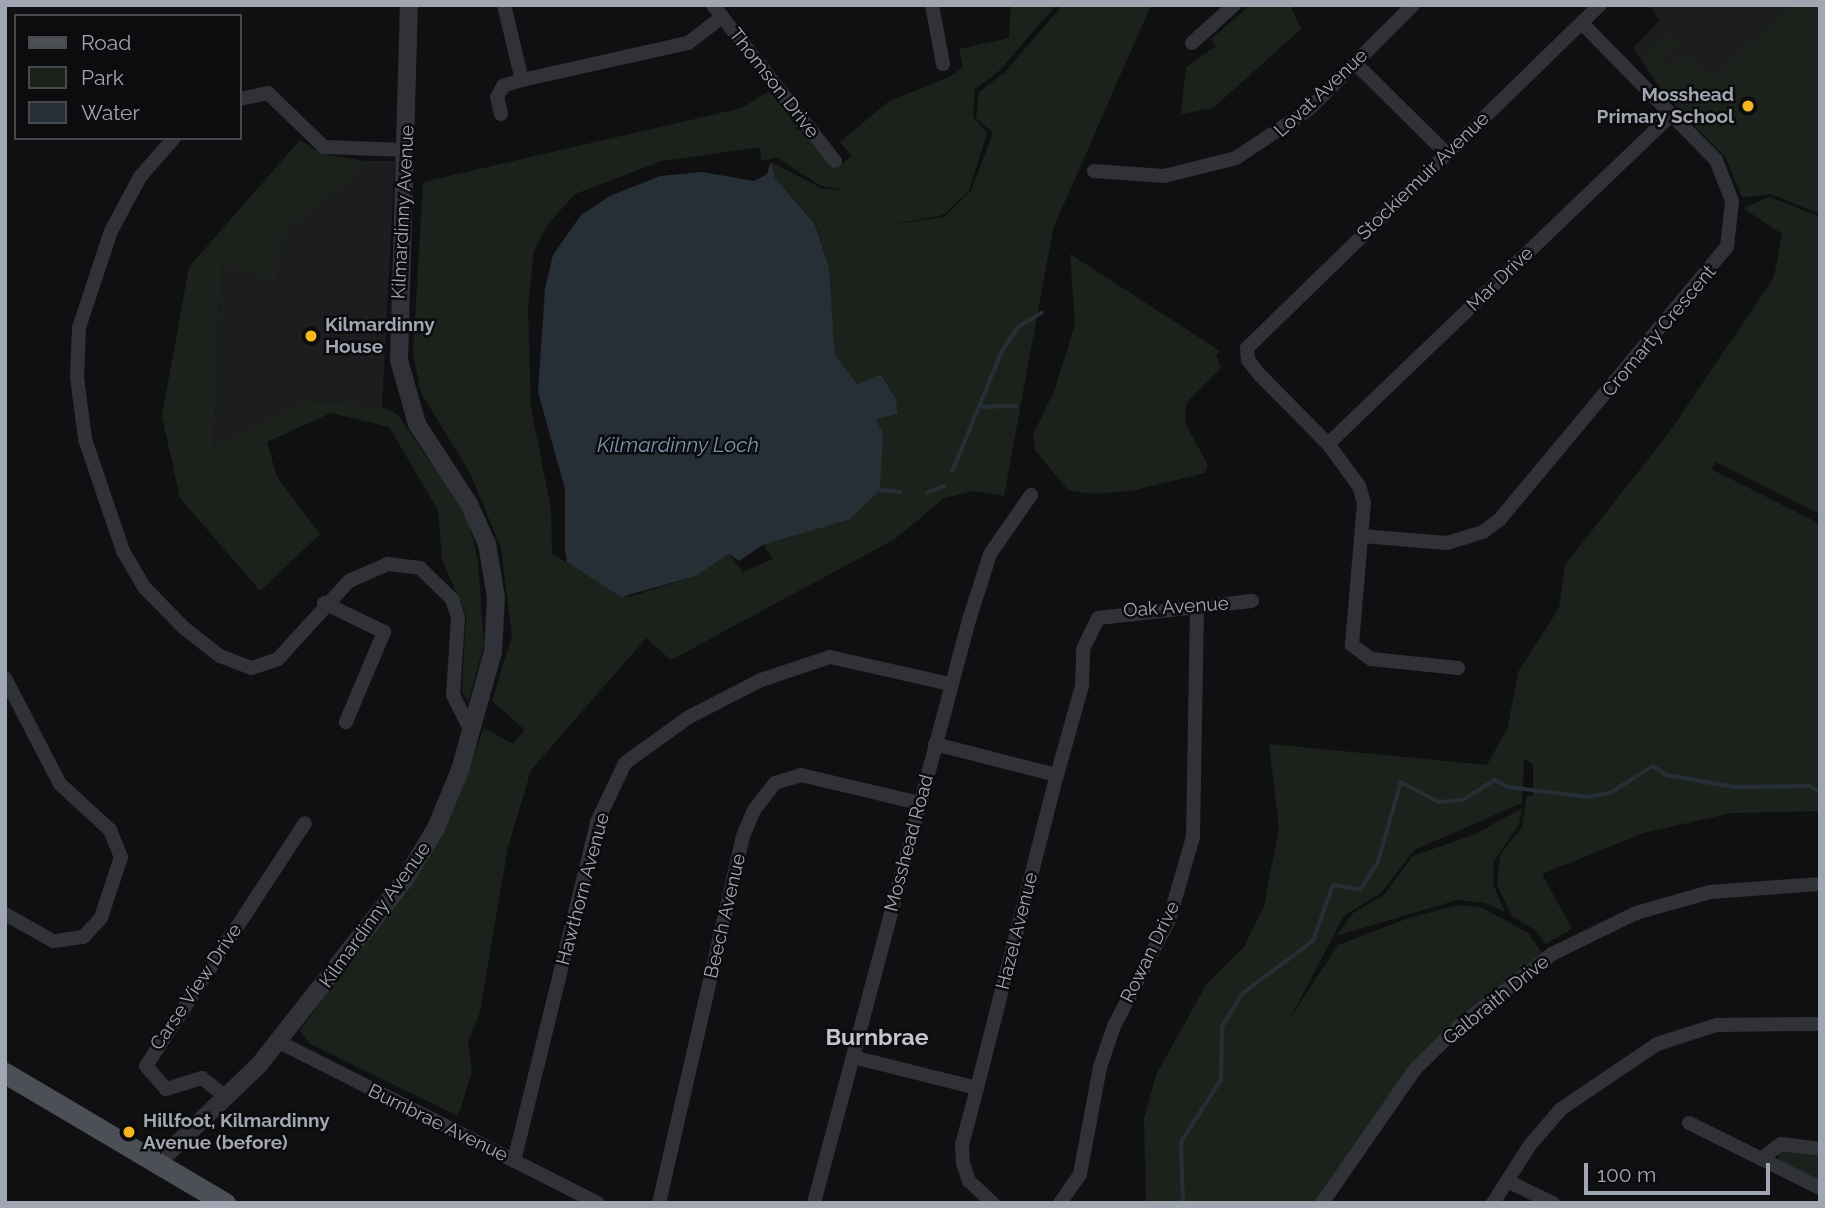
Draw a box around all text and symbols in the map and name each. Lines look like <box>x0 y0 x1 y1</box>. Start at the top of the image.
legend <box>14 14 242 140</box>
street label: Thomson Drive <box>724 24 824 142</box>
text: Road <box>81 30 131 55</box>
street label: Lovat Avenue <box>1269 44 1373 142</box>
text: Park <box>81 65 124 90</box>
place label: Mosshead Primary School <box>1596 84 1734 128</box>
marker: Mosshead Primary School <box>1740 98 1756 114</box>
text: Water <box>81 100 140 125</box>
street label: Stockiemuir Avenue <box>1352 107 1494 245</box>
street label: Kilmardinny Avenue <box>387 124 419 300</box>
street label: Mar Drive <box>1462 242 1538 316</box>
street label: Cromarty Crescent <box>1597 260 1721 402</box>
place label: Kilmardinny House <box>325 314 435 358</box>
marker: Kilmardinny House <box>303 328 319 344</box>
water label: Kilmardinny Loch <box>597 432 759 458</box>
street label: Oak Avenue <box>1122 592 1230 622</box>
street label: Mosshead Road <box>880 772 938 914</box>
street label: Hawthorn Avenue <box>552 810 614 968</box>
street label: Kilmardinny Avenue <box>314 837 436 993</box>
street label: Beech Avenue <box>699 851 751 981</box>
street label: Hazel Avenue <box>991 869 1043 993</box>
street label: Rowan Drive <box>1116 898 1184 1006</box>
street label: Carse View Drive <box>145 919 247 1055</box>
street label: Galbraith Drive <box>1438 950 1554 1050</box>
district label: Burnbrae <box>826 1023 928 1051</box>
street label: Burnbrae Avenue <box>364 1079 512 1167</box>
place label: Hillfoot, Kilmardinny Avenue (before) <box>143 1110 330 1154</box>
marker: Hillfoot, Kilmardinny Avenue (before) <box>121 1124 137 1140</box>
scale bar <box>1587 1148 1772 1192</box>
text: 100 m <box>1597 1162 1656 1187</box>

